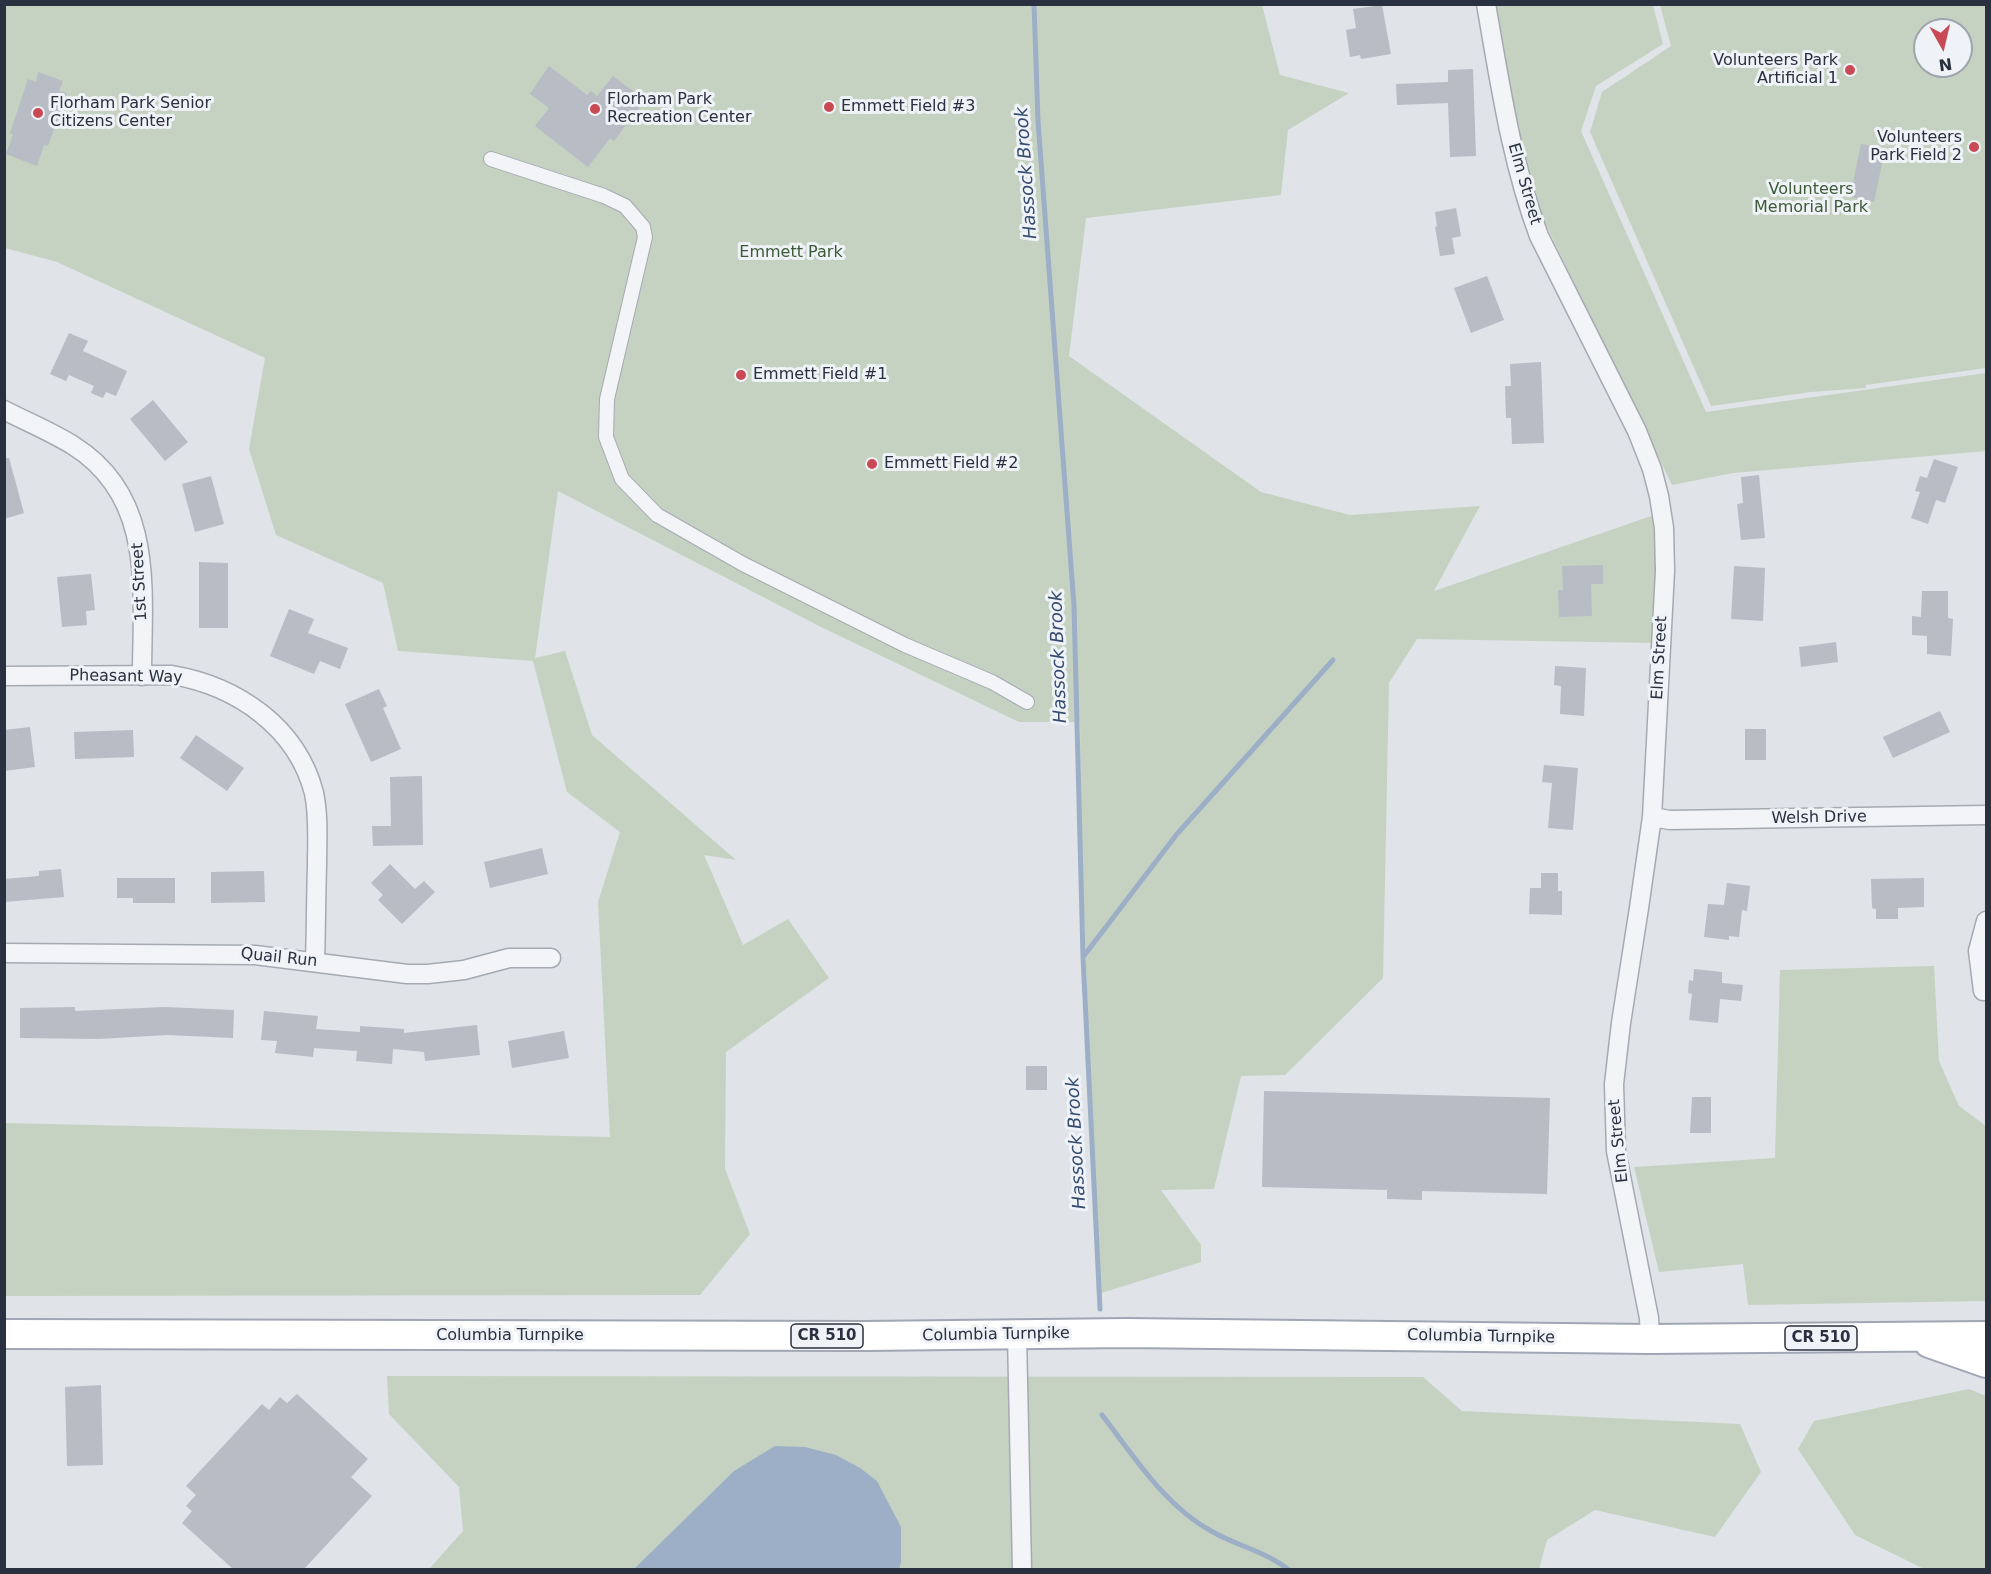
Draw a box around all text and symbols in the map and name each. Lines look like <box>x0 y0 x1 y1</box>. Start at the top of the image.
north arrow <box>1913 18 1973 78</box>
place label: Volunteers Park Artificial 1 <box>1713 51 1838 89</box>
text: N <box>1937 54 1953 75</box>
marker: Volunteers Park Artificial 1 <box>1843 63 1857 77</box>
place label: Florham Park Recreation Center <box>607 90 752 128</box>
place label: Florham Park Senior Citizens Center <box>50 94 211 132</box>
place label: Emmett Field #3 <box>841 97 975 117</box>
marker: Emmett Field #3 <box>822 100 836 114</box>
marker: Florham Park Recreation Center <box>588 102 602 116</box>
marker: Florham Park Senior Citizens Center <box>31 106 45 120</box>
water label: Hassock Brook <box>1012 106 1042 240</box>
place label: Volunteers Park Field 2 <box>1870 128 1962 166</box>
marker: Volunteers Park Field 2 <box>1967 140 1981 154</box>
street label: Elm Street <box>1503 141 1545 227</box>
park label: Volunteers Memorial Park <box>1754 180 1868 218</box>
park label: Emmett Park <box>739 243 843 263</box>
place label: Emmett Field #1 <box>753 365 887 385</box>
marker: Emmett Field #1 <box>734 368 748 382</box>
place label: Emmett Field #2 <box>884 454 1018 474</box>
marker: Emmett Field #2 <box>865 457 879 471</box>
street label: 1st Street <box>128 542 152 622</box>
water label: Hassock Brook <box>1046 590 1072 724</box>
street label: Elm Street <box>1648 616 1672 700</box>
street label: Pheasant Way <box>69 666 183 688</box>
street label: Welsh Drive <box>1771 808 1867 828</box>
street label: Quail Run <box>240 944 318 972</box>
water label: Hassock Brook <box>1063 1076 1091 1210</box>
street label: Elm Street <box>1605 1098 1633 1184</box>
road number: CR 510 <box>791 1324 863 1348</box>
street label: Columbia Turnpike <box>922 1324 1070 1346</box>
street label: Columbia Turnpike <box>436 1326 584 1346</box>
street label: Columbia Turnpike <box>1407 1326 1555 1348</box>
road number: CR 510 <box>1785 1326 1857 1350</box>

